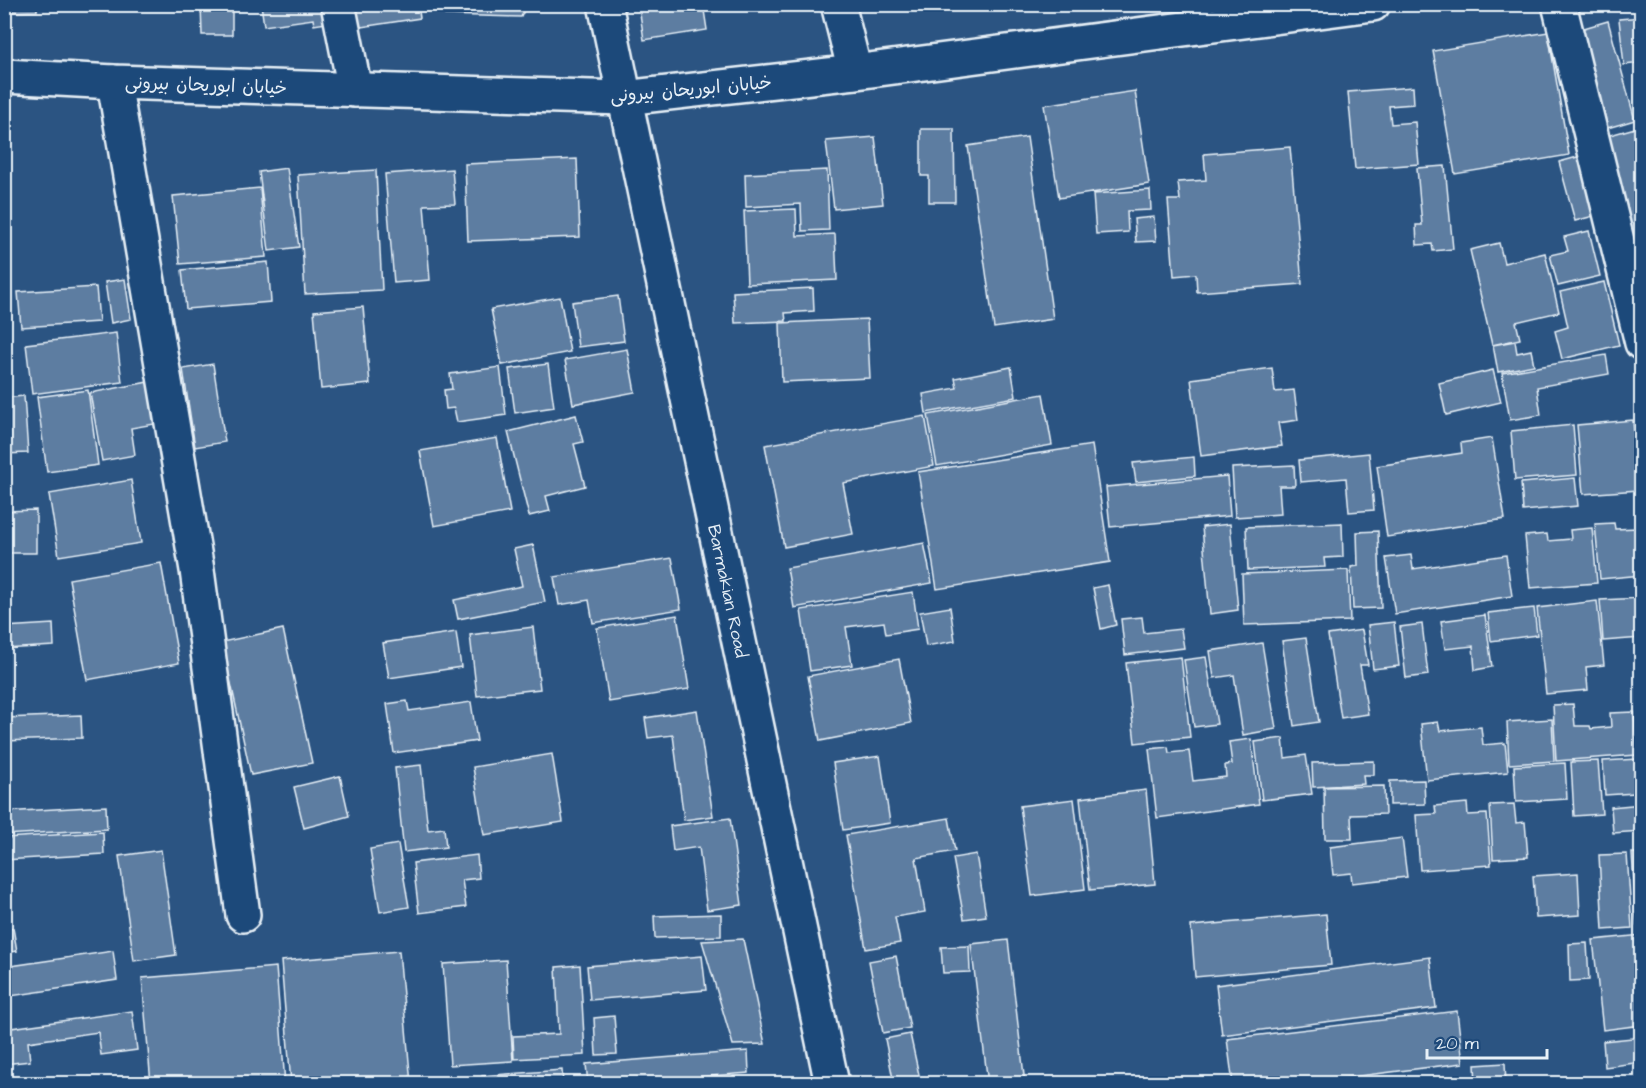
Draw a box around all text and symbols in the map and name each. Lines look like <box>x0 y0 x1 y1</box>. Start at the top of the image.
street label: خیابان ابوریحان بیرونی <box>124 70 287 101</box>
street label: خیابان ابوریحان بیرونی <box>609 70 773 109</box>
street label: Barmakian Road <box>701 522 754 660</box>
scale bar <box>1427 1022 1547 1060</box>
text: 20 m <box>1436 1031 1479 1056</box>

